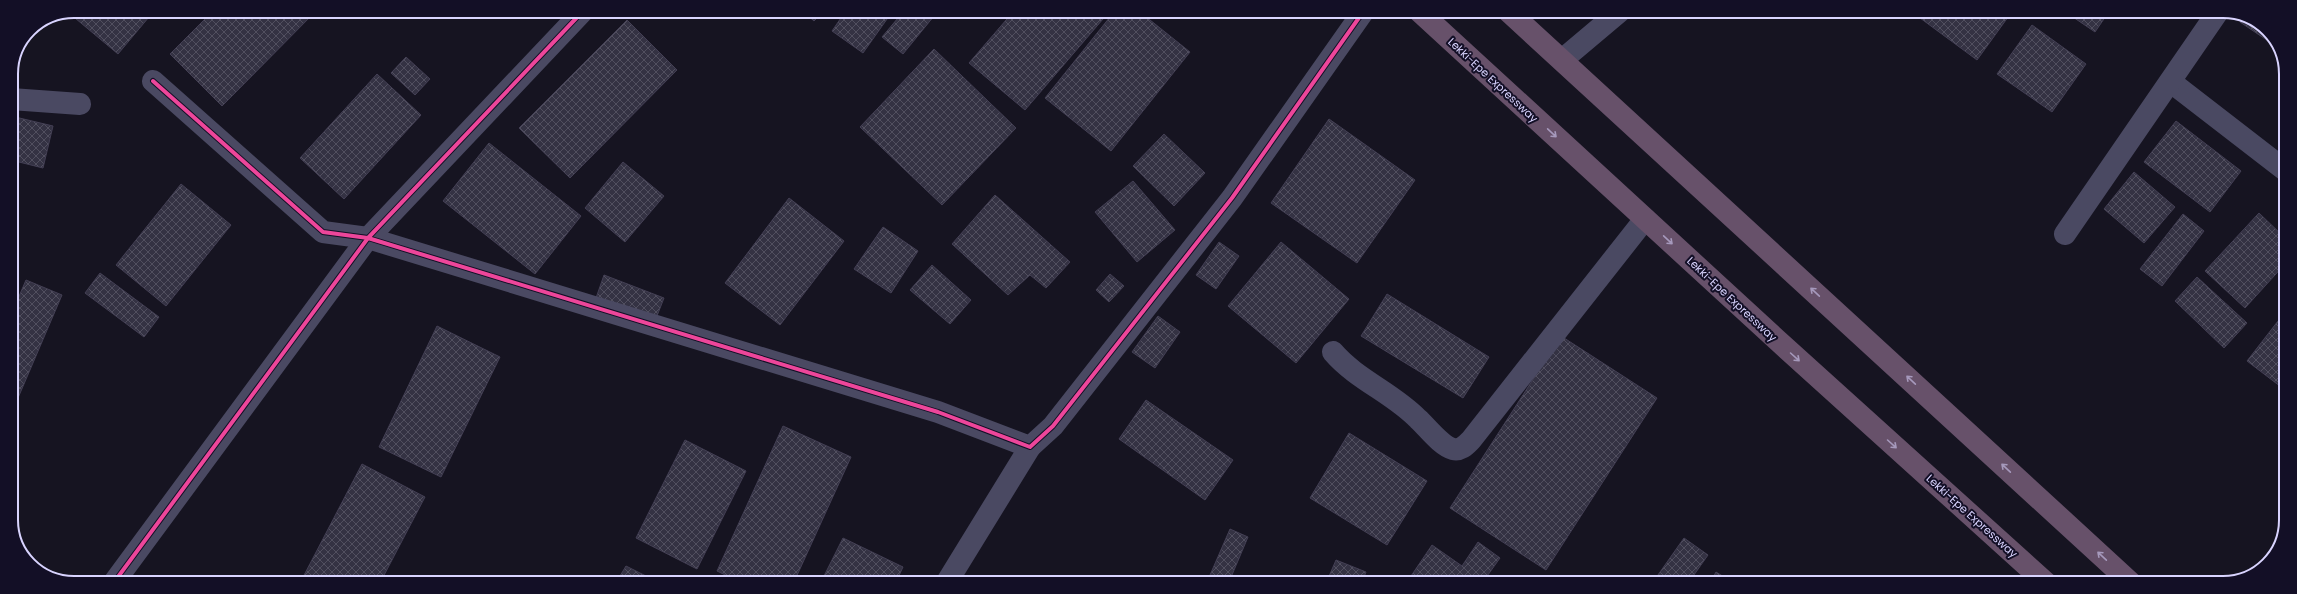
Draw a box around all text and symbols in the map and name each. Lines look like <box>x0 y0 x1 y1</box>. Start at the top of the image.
street label: Lekki-Epe Expressway <box>1444 34 1542 127</box>
one-way arrow <box>1547 129 1557 138</box>
one-way arrow <box>1663 236 1673 245</box>
street label: Lekki-Epe Expressway <box>1683 253 1781 346</box>
one-way arrow <box>1810 288 1820 297</box>
one-way arrow <box>1790 352 1800 361</box>
one-way arrow <box>1905 376 1916 385</box>
one-way arrow <box>1886 439 1897 448</box>
one-way arrow <box>2001 464 2011 473</box>
street label: Lekki-Epe Expressway <box>1923 471 2022 562</box>
one-way arrow <box>2097 552 2107 561</box>

